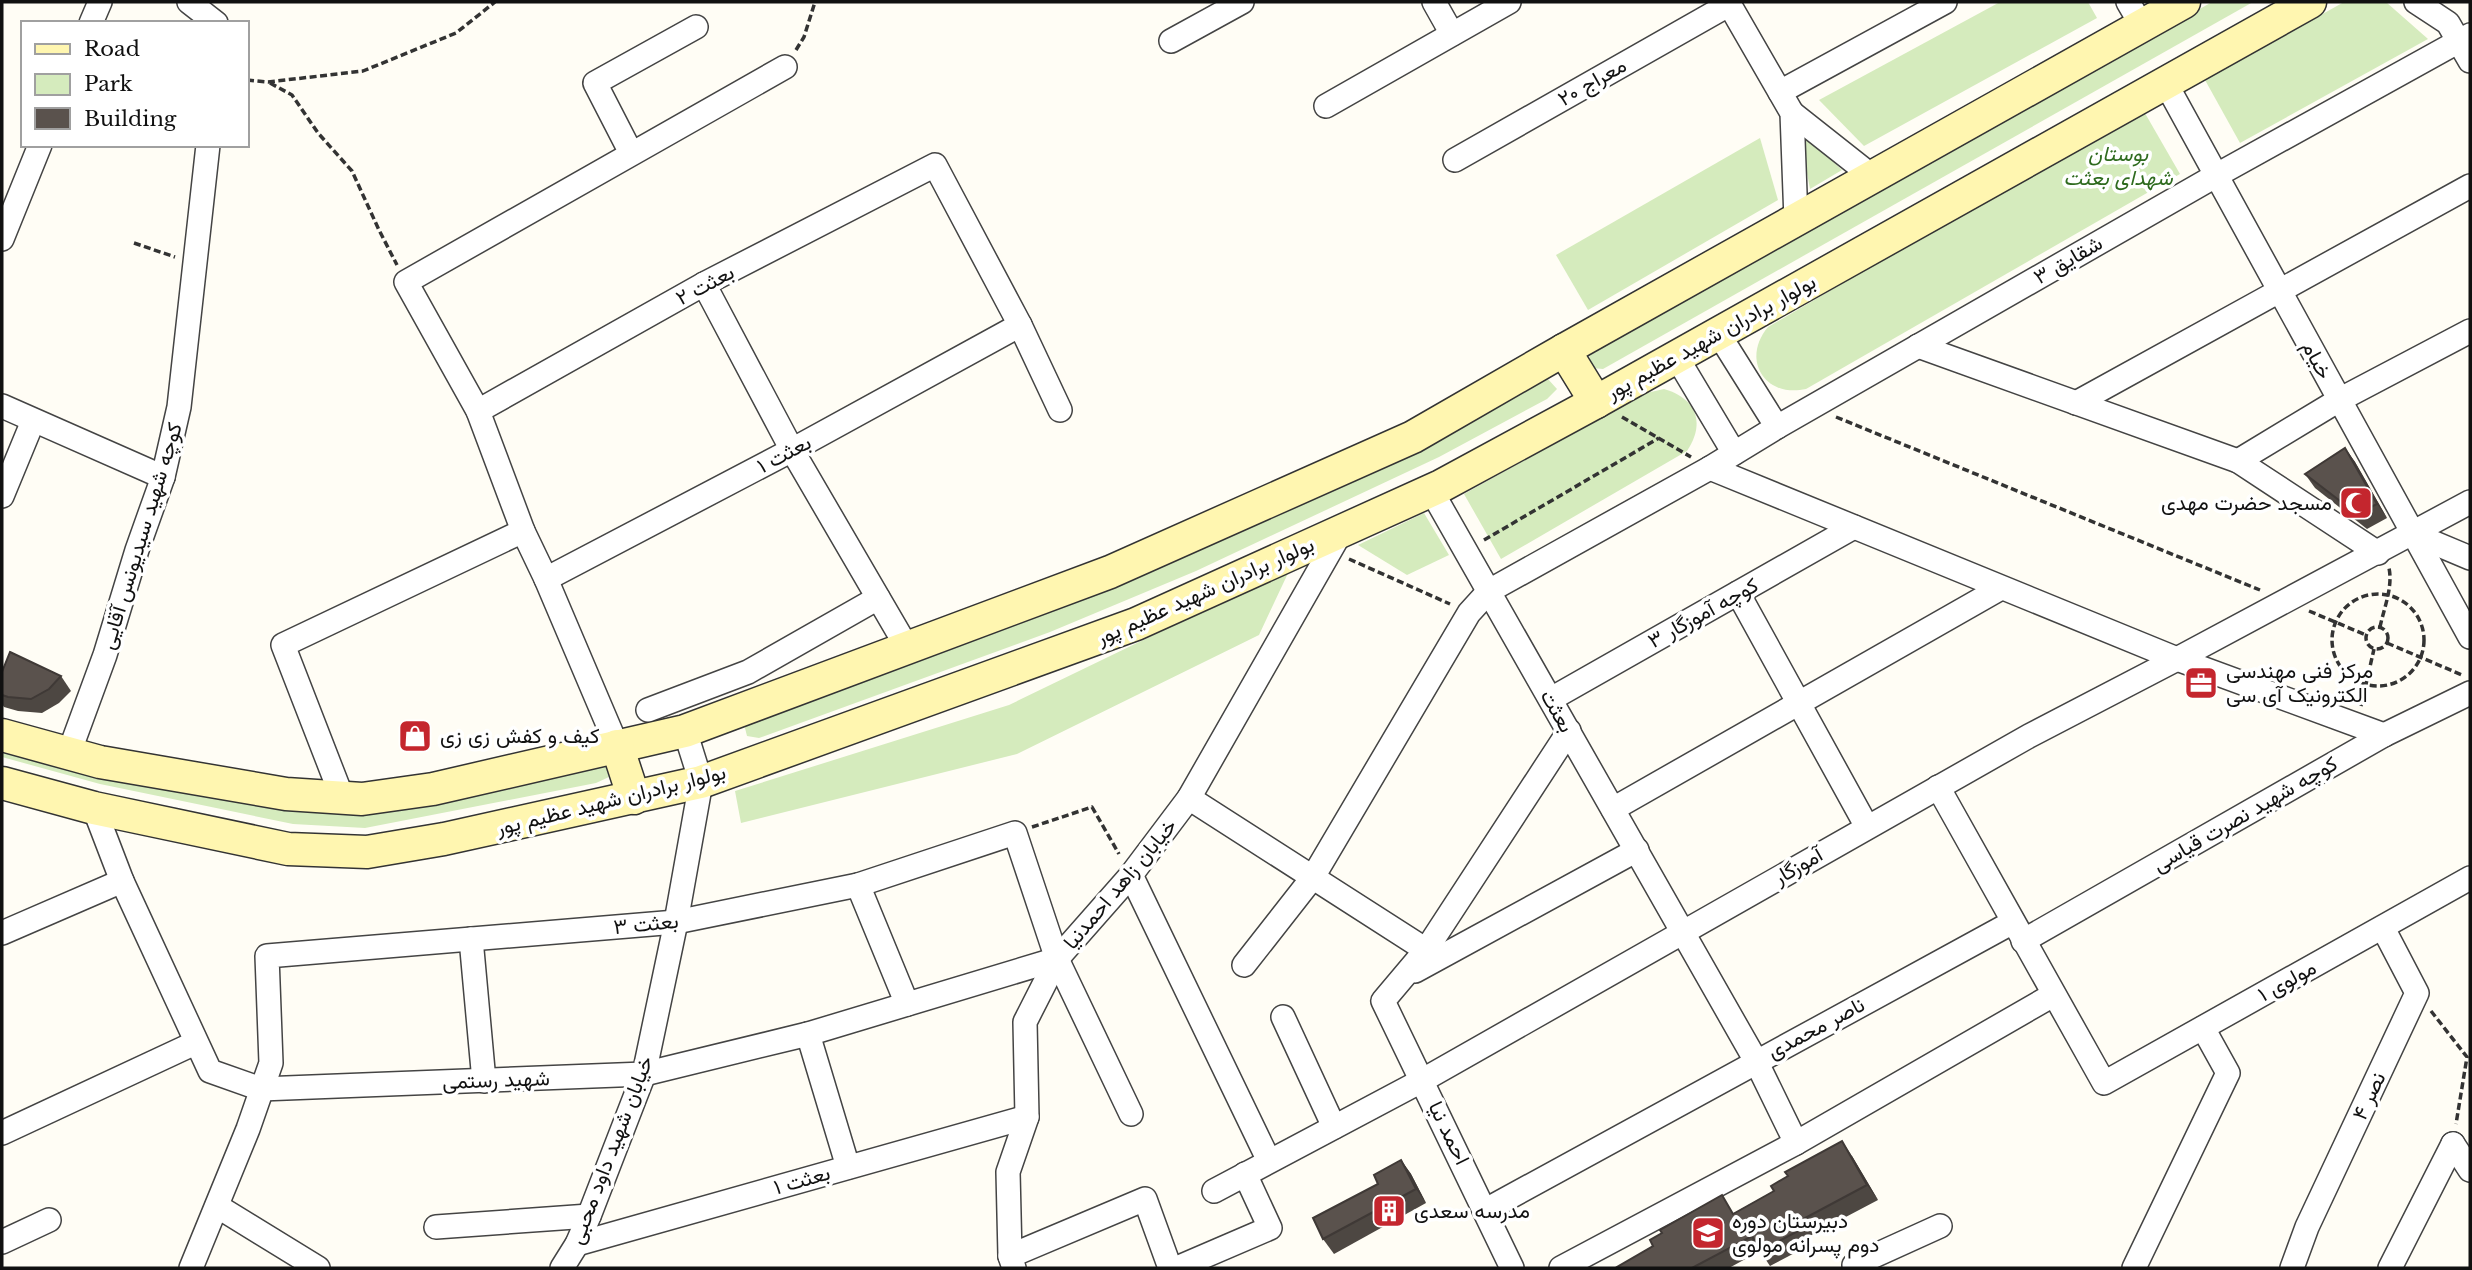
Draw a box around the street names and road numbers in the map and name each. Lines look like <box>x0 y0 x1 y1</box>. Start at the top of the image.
street label: معراج ۲۰ <box>1553 52 1631 113</box>
street label: شقایق ۳ <box>2029 230 2107 290</box>
street label: بعثت ۲ <box>671 259 739 311</box>
street label: بولوار برادران شهید عظیم‌ پور <box>1601 268 1821 407</box>
street label: خیام <box>2295 336 2338 384</box>
street label: کوچه شهید سیدیونس آقایی <box>94 420 189 653</box>
street label: بعثت ۱ <box>753 429 815 479</box>
street label: بولوار برادران شهید عظیم‌ پور <box>1091 531 1318 652</box>
street label: کوچه آموزگار ۳ <box>1643 572 1763 655</box>
street label: بعثت <box>1534 685 1580 737</box>
street label: کوچه شهید نصرت قیاسی <box>2148 750 2343 878</box>
street label: بولوار برادران شهید عظیم‌ پور <box>492 759 729 842</box>
street label: خیابان زاهد احمدنیا <box>1058 813 1182 955</box>
street label: آموزگار <box>1768 841 1829 891</box>
street label: بعثت ۳ <box>612 908 680 940</box>
street label: مولوی ۱ <box>2253 954 2321 1008</box>
street label: ناصر محمدی <box>1763 991 1869 1065</box>
street label: خیابان شهید داود محبی <box>563 1052 659 1248</box>
street label: شهید رستمی <box>442 1065 550 1095</box>
street label: نصر ۴ <box>2347 1068 2391 1124</box>
street label: احمد نیا <box>1423 1097 1475 1169</box>
street label: بعثت ۱ <box>771 1160 833 1200</box>

